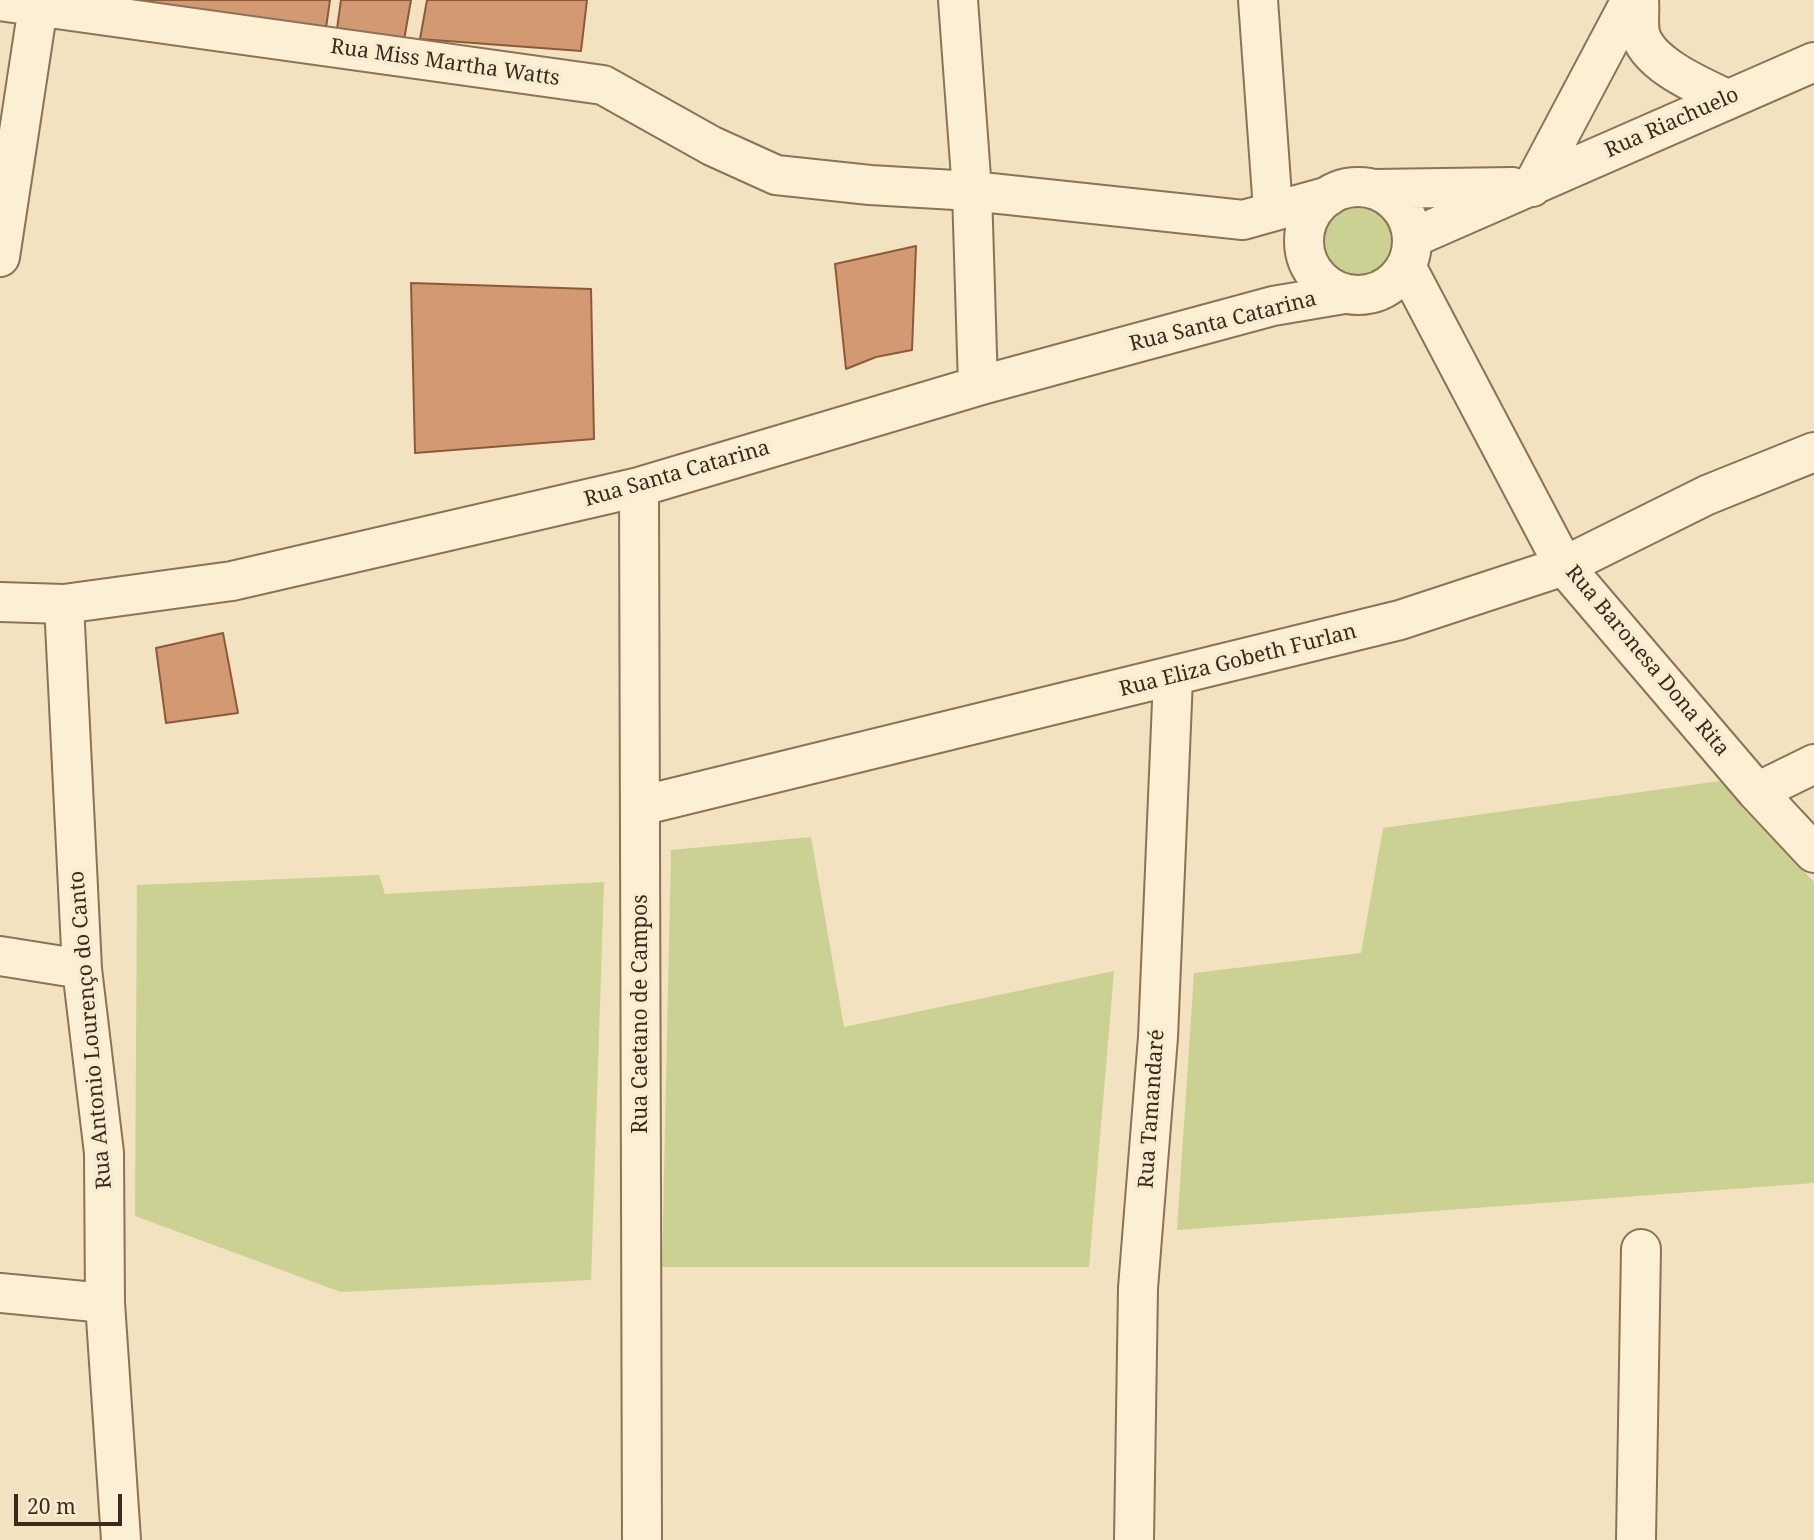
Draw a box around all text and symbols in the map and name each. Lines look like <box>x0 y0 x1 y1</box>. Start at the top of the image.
street label: Rua Miss Martha Watts <box>329 34 561 92</box>
street label: Rua Riachuelo <box>1601 82 1743 164</box>
street label: Rua Santa Catarina <box>1127 287 1319 357</box>
street label: Rua Santa Catarina <box>581 435 773 513</box>
street label: Rua Baronesa Dona Rita <box>1560 560 1734 762</box>
street label: Rua Eliza Gobeth Furlan <box>1117 619 1359 703</box>
street label: Rua Antonio Lourenço do Canto <box>65 870 117 1190</box>
street label: Rua Caetano de Campos <box>628 894 654 1134</box>
street label: Rua Tamandaré <box>1134 1029 1170 1189</box>
scale bar <box>18 1480 126 1524</box>
text: 20 m <box>27 1492 76 1520</box>

